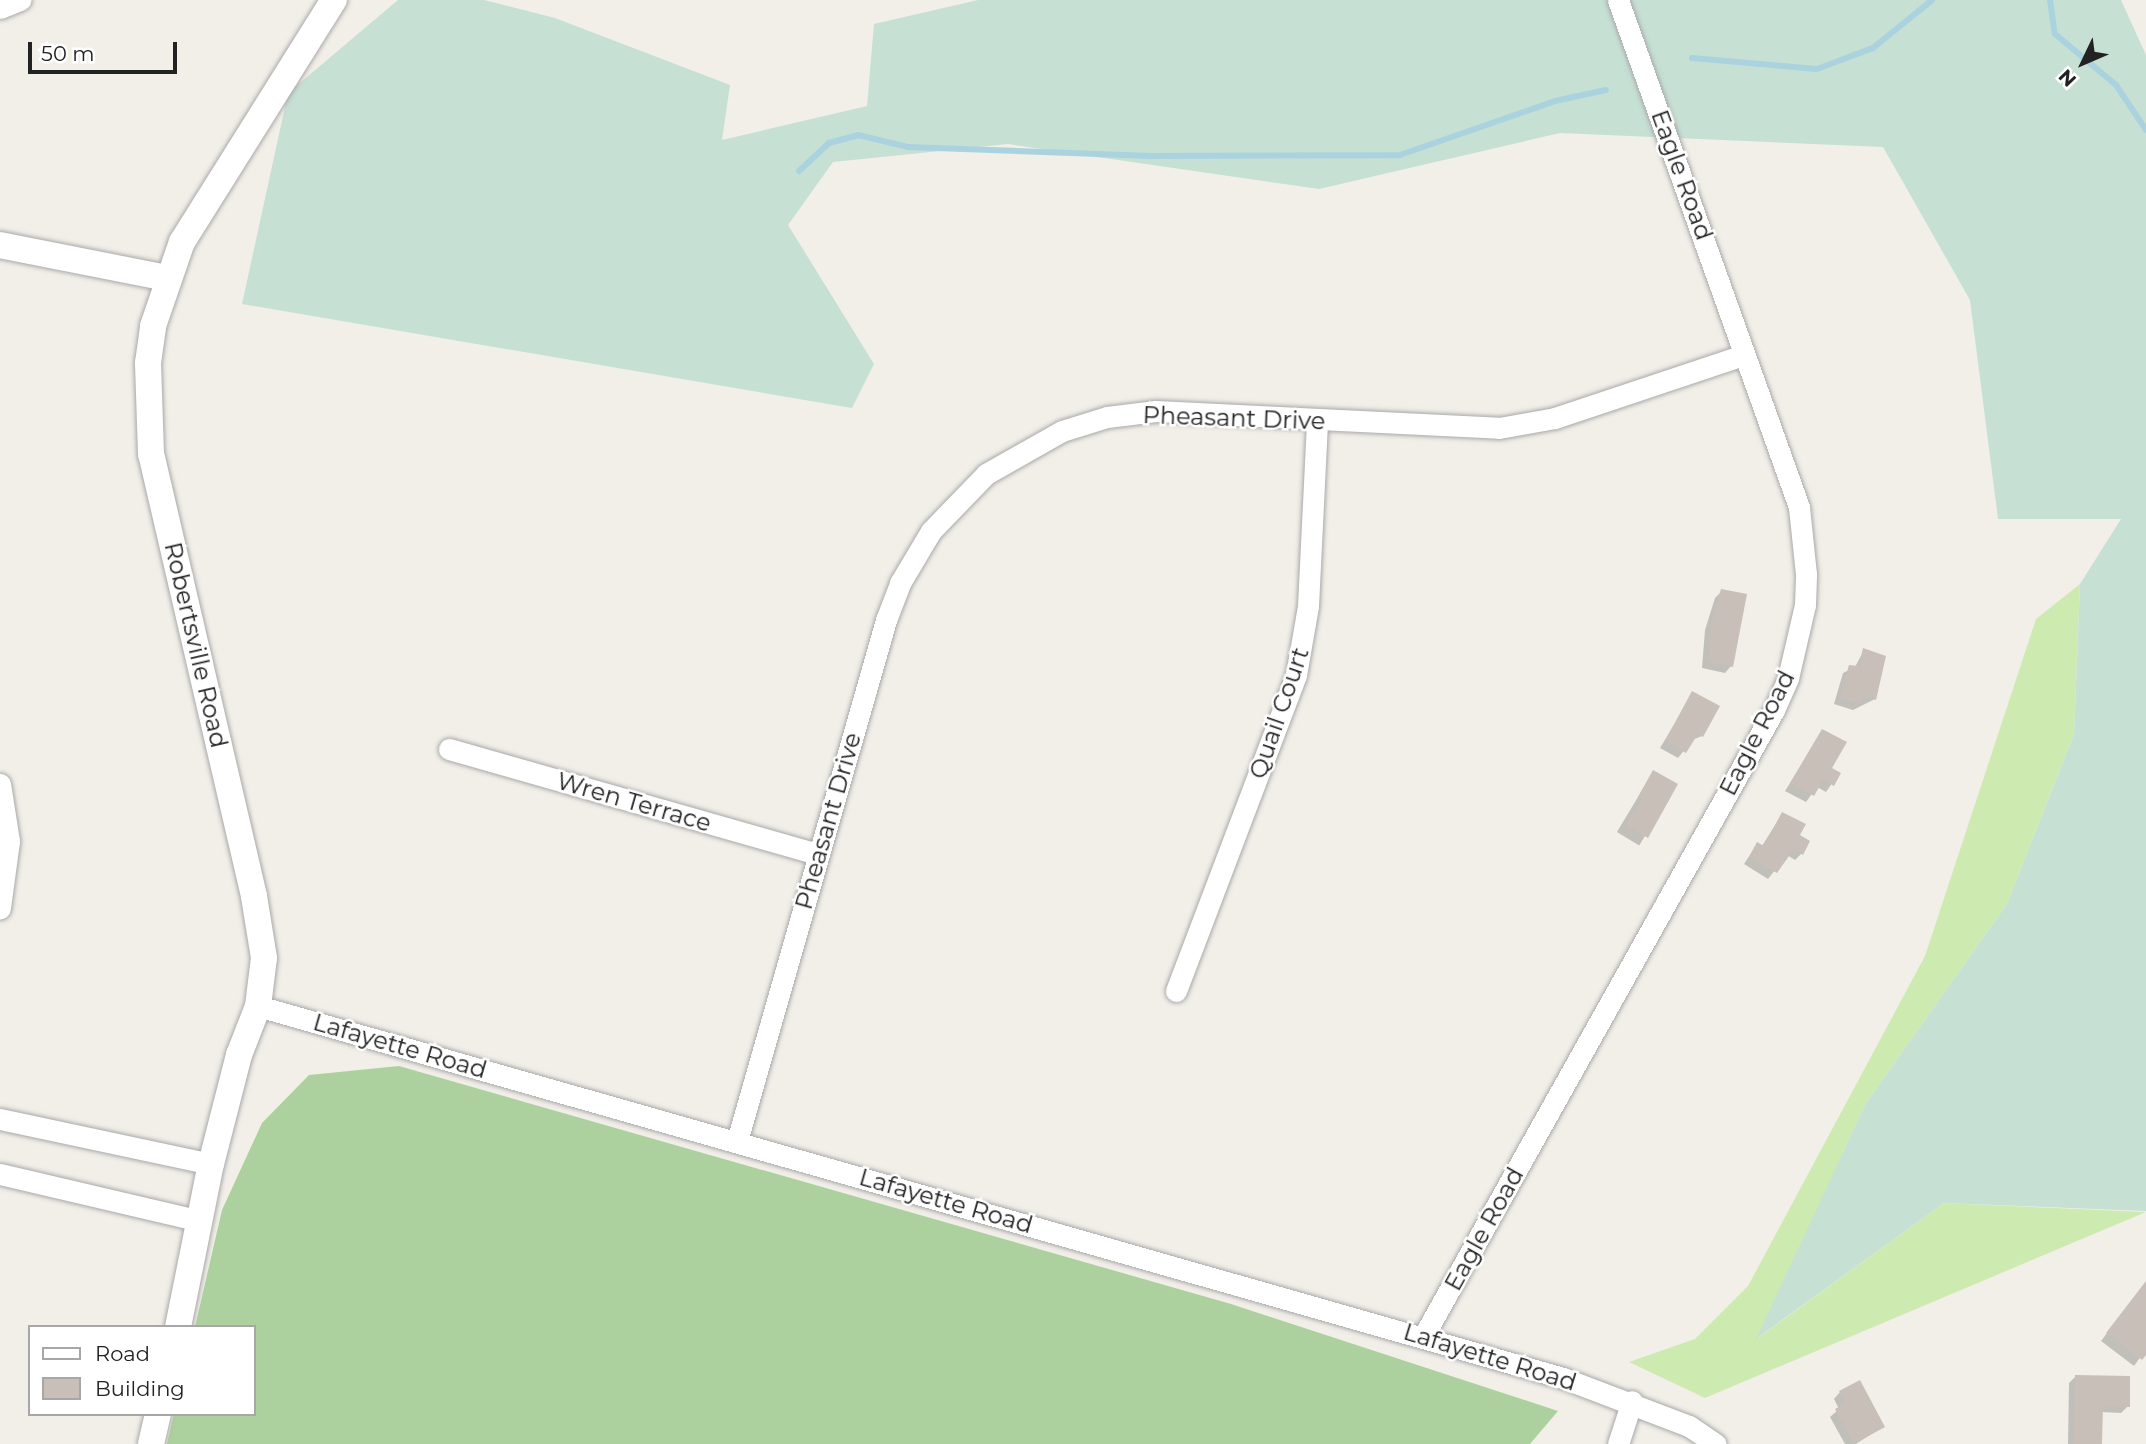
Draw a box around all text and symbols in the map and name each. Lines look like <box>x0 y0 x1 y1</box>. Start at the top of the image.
scale bar <box>32 28 180 72</box>
north arrow <box>2048 28 2118 98</box>
text: 50 m <box>41 41 95 66</box>
text: N <box>2054 64 2081 91</box>
street label: Eagle Road <box>1645 106 1719 244</box>
street label: Pheasant Drive <box>1142 400 1326 436</box>
street label: Robertsville Road <box>158 539 234 751</box>
street label: Quail Court <box>1243 644 1315 782</box>
street label: Eagle Road <box>1713 666 1801 800</box>
street label: Pheasant Drive <box>789 729 867 913</box>
street label: Wren Terrace <box>554 766 714 838</box>
street label: Lafayette Road <box>310 1007 490 1085</box>
street label: Lafayette Road <box>856 1162 1036 1240</box>
street label: Eagle Road <box>1438 1162 1530 1296</box>
street label: Lafayette Road <box>1400 1317 1580 1397</box>
legend <box>28 1325 256 1416</box>
text: Road <box>95 1341 150 1366</box>
text: Building <box>95 1376 185 1401</box>

